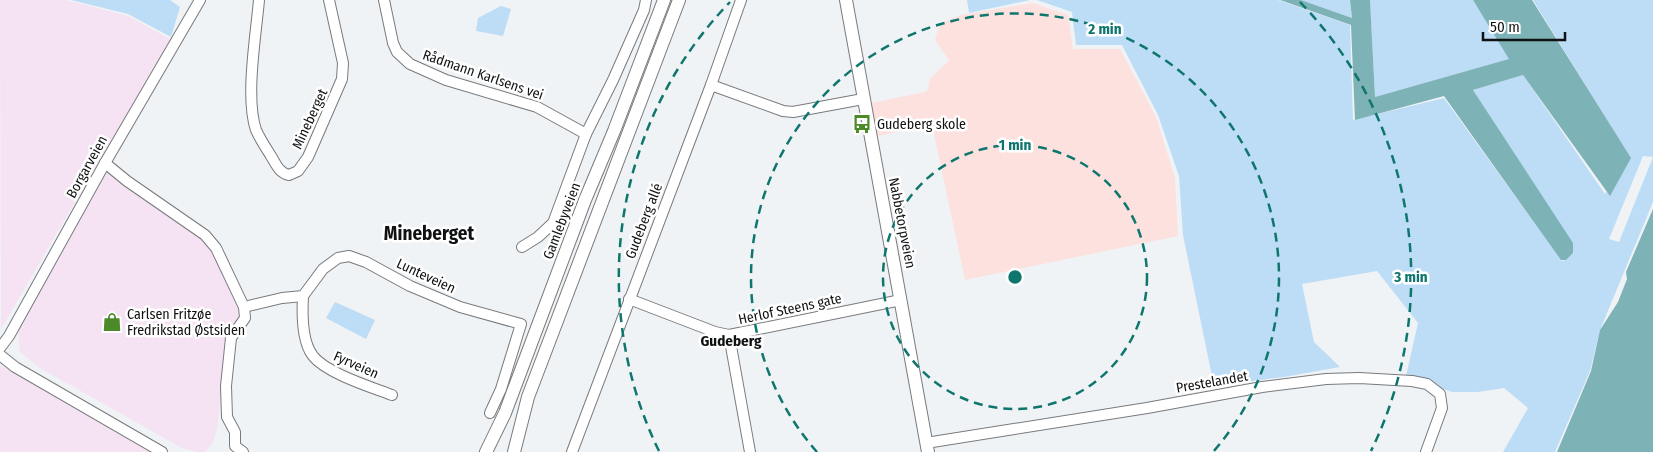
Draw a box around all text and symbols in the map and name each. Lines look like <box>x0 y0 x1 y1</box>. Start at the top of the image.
scale bar <box>1483 10 1566 42</box>
text: 50 m <box>1490 18 1520 36</box>
text: 2 min <box>1087 20 1122 38</box>
street label: Rådmann Karlsens vei <box>420 46 546 104</box>
street label: Mineberget <box>289 86 332 152</box>
bus stop icon: Gudeberg skole <box>851 113 873 135</box>
place label: Gudeberg skole <box>877 116 966 133</box>
street label: Borgarveien <box>63 133 111 201</box>
text: 1 min <box>999 136 1031 154</box>
street label: Nabbetorpveien <box>885 176 919 270</box>
street label: Gamlebyveien <box>540 180 584 262</box>
street label: Gudeberg allé <box>622 181 666 261</box>
district label: Mineberget <box>384 222 474 245</box>
street label: Lunteveien <box>394 255 458 297</box>
centre of rings <box>1006 268 1024 286</box>
text: 3 min <box>1393 268 1428 286</box>
street label: Herlof Steens gate <box>737 290 843 328</box>
place label: Carlsen Fritzøe Fredrikstad Østsiden <box>127 306 245 339</box>
shop icon: Carlsen Fritzøe Fredrikstad Østsiden <box>101 311 123 333</box>
district label: Gudeberg <box>701 332 762 350</box>
street label: Fyrveien <box>331 348 381 382</box>
street label: Prestelandet <box>1175 367 1250 397</box>

